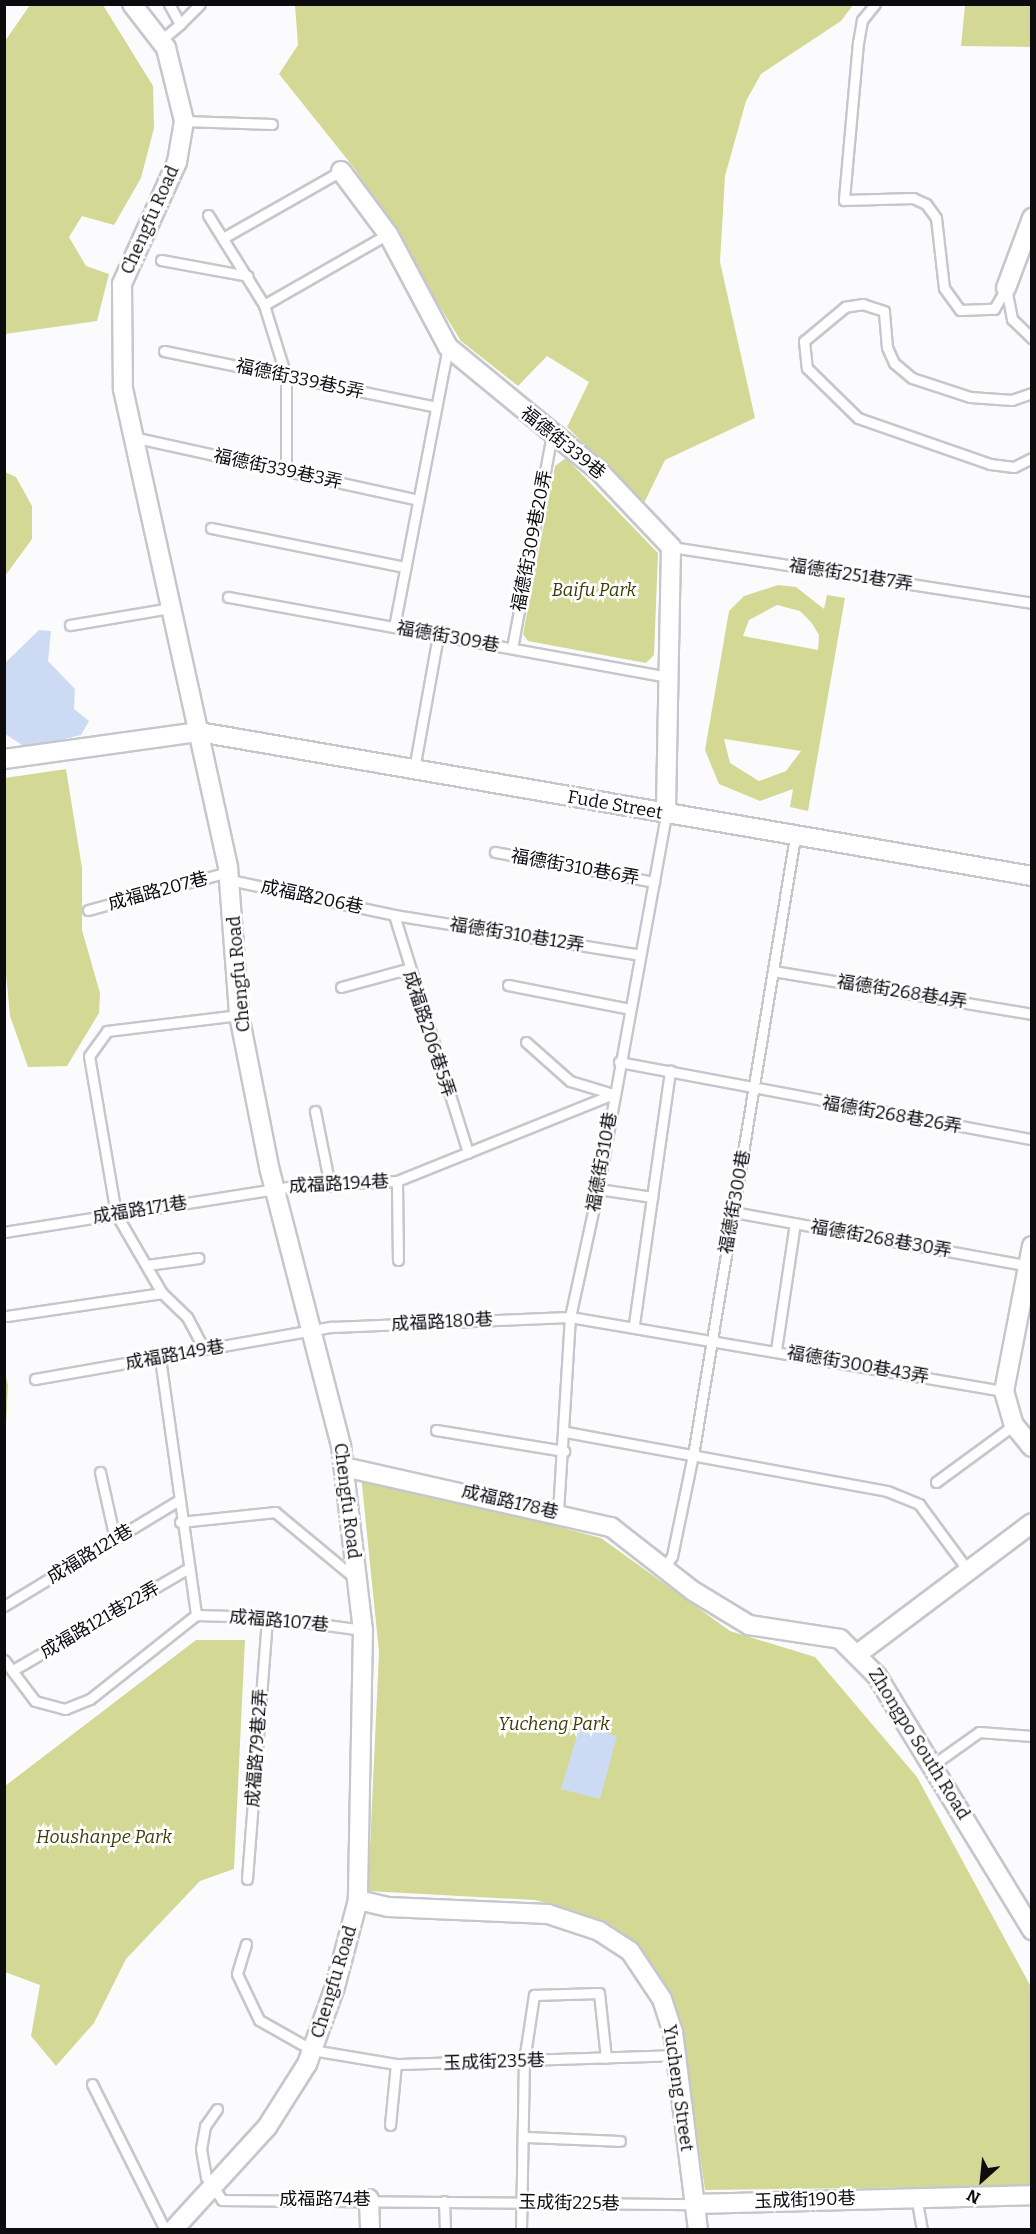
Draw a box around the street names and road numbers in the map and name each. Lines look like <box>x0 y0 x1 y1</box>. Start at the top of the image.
street label: Chengfu Road <box>116 162 184 278</box>
street label: 福德街339巷5弄 <box>234 355 366 403</box>
street label: 福德街339巷 <box>516 402 610 484</box>
street label: 福德街339巷3弄 <box>212 445 344 493</box>
street label: 福德街309巷20弄 <box>508 468 556 614</box>
street label: 福德街251巷7弄 <box>787 555 915 595</box>
street label: 福德街309巷 <box>395 617 501 657</box>
street label: Fude Street <box>566 786 664 824</box>
street label: 福德街310巷6弄 <box>509 845 641 889</box>
street label: 成福路207巷 <box>106 867 210 915</box>
street label: 成福路206巷 <box>259 876 365 918</box>
street label: 福德街310巷12弄 <box>448 914 586 956</box>
street label: Chengfu Road <box>223 915 255 1033</box>
street label: 成福路206巷5弄 <box>398 968 460 1100</box>
street label: 福德街268巷4弄 <box>835 971 969 1013</box>
street label: 福德街268巷26弄 <box>820 1092 964 1138</box>
street label: 福德街310巷 <box>583 1110 621 1214</box>
street label: 福德街300巷 <box>715 1148 755 1256</box>
street label: 成福路194巷 <box>288 1171 390 1197</box>
street label: 成福路171巷 <box>91 1192 189 1228</box>
street label: 福德街268巷30弄 <box>809 1216 953 1262</box>
street label: 成福路180巷 <box>391 1309 493 1335</box>
street label: 成福路149巷 <box>124 1336 226 1374</box>
street label: 福德街300巷43弄 <box>785 1342 931 1388</box>
street label: Chengfu Road <box>329 1442 365 1560</box>
street label: 成福路178巷 <box>459 1480 561 1524</box>
street label: 成福路121巷 <box>43 1520 137 1588</box>
street label: 成福路121巷22弄 <box>37 1577 163 1663</box>
street label: 成福路107巷 <box>228 1606 330 1636</box>
street label: Zhongpo South Road <box>864 1664 974 1824</box>
street label: 成福路79巷2弄 <box>242 1688 272 1808</box>
street label: Chengfu Road <box>307 1923 361 2041</box>
street label: Yucheng Street <box>658 2023 698 2153</box>
street label: 玉成街235巷 <box>443 2049 545 2075</box>
street label: 玉成街190巷 <box>754 2187 856 2213</box>
street label: 成福路74巷 <box>279 2188 371 2210</box>
street label: 玉成街225巷 <box>518 2191 620 2215</box>

